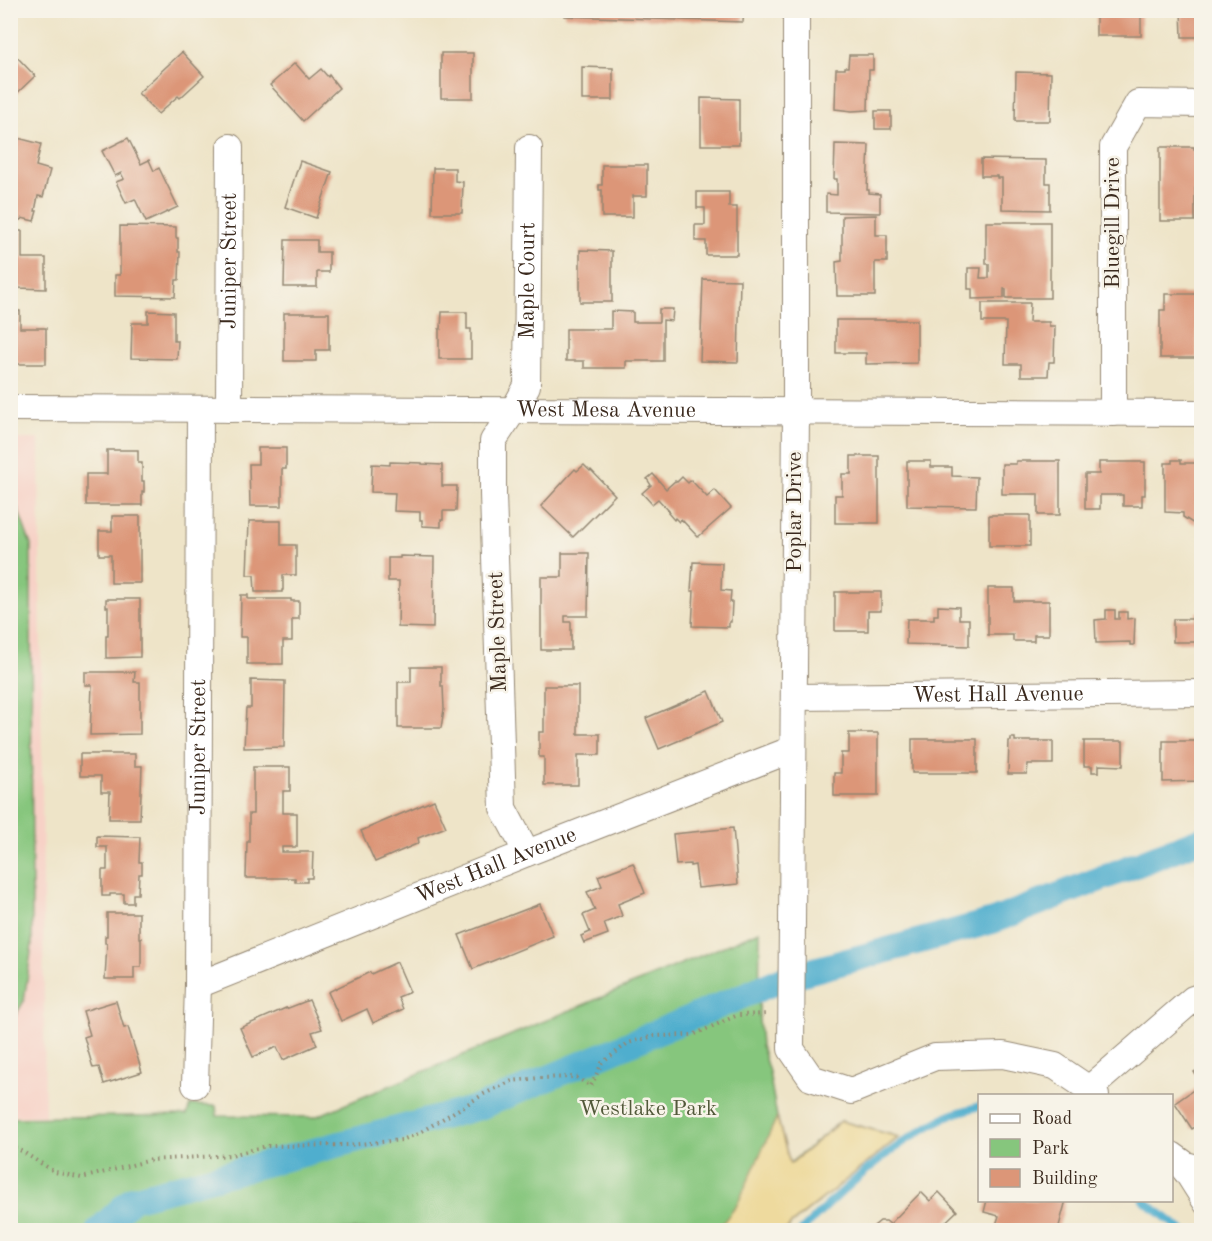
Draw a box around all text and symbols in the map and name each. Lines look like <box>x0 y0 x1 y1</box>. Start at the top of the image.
street label: Bluegill Drive <box>1102 157 1124 289</box>
street label: Juniper Street <box>218 193 241 329</box>
street label: Maple Court <box>516 222 539 340</box>
street label: West Mesa Avenue <box>516 399 696 422</box>
street label: Poplar Drive <box>784 452 806 572</box>
street label: Maple Street <box>485 571 511 693</box>
street label: Juniper Street <box>188 679 210 815</box>
street label: West Hall Avenue <box>912 683 1084 707</box>
street label: West Hall Avenue <box>412 824 580 908</box>
legend <box>978 1094 1173 1202</box>
park label: Westlake Park <box>579 1098 717 1120</box>
text: Road <box>1032 1110 1072 1128</box>
text: Park <box>1032 1140 1069 1158</box>
text: Building <box>1032 1170 1098 1188</box>

